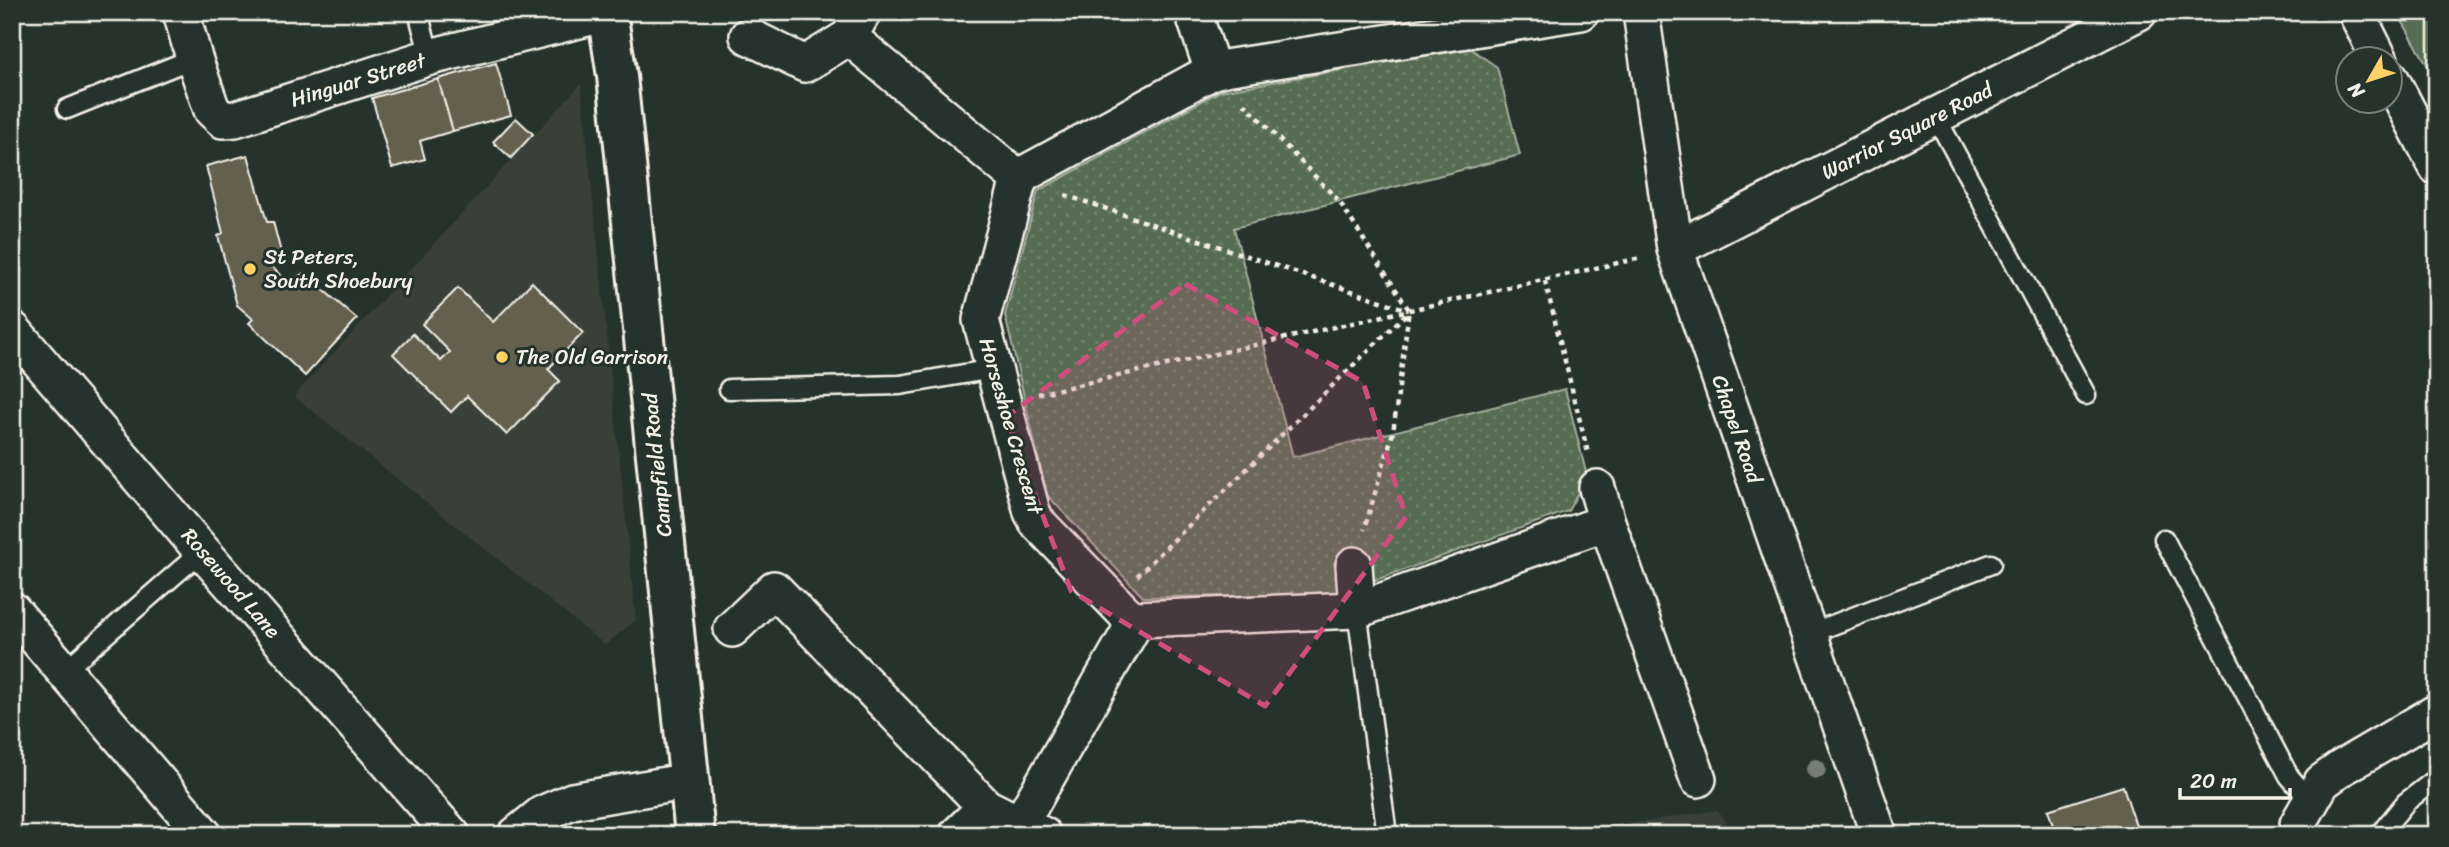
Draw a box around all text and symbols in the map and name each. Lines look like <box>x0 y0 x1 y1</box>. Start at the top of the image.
street label: Hinguar Street <box>286 41 432 119</box>
north arrow <box>2334 46 2404 116</box>
street label: Warrior Square Road <box>1814 70 2001 191</box>
text: N <box>2339 74 2374 107</box>
place label: St Peters, South Shoebury <box>264 238 413 300</box>
marker: St Peters, South Shoebury <box>242 261 258 277</box>
street label: Horseshoe Crescent <box>968 333 1055 520</box>
place label: The Old Garrison <box>516 338 668 376</box>
marker: The Old Garrison <box>494 349 510 365</box>
street label: Chapel Road <box>1701 370 1774 490</box>
street label: Campfield Road <box>630 389 683 539</box>
street label: Rosewood Lane <box>172 519 290 647</box>
scale bar <box>2180 756 2290 800</box>
text: 20 m <box>2190 762 2237 800</box>

